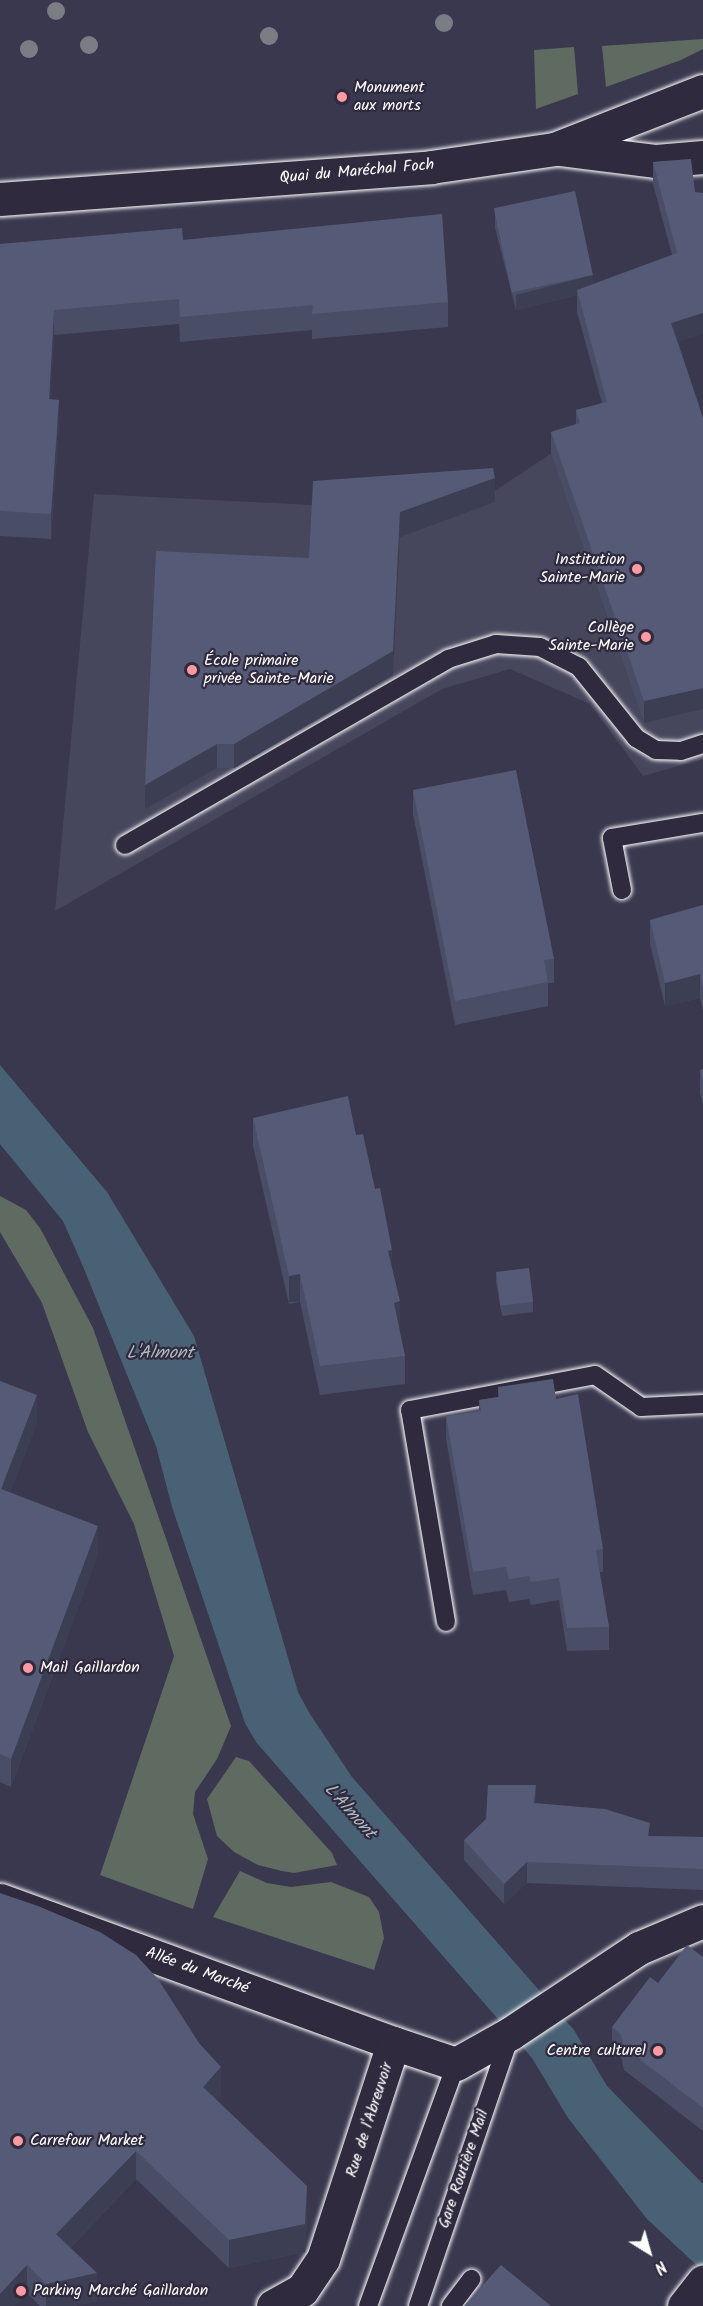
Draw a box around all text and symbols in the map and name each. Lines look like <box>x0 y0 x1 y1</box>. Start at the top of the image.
place label: Monument aux morts <box>354 78 425 116</box>
marker: Monument aux morts <box>335 90 349 104</box>
street label: Quai du Maréchal Foch <box>279 156 435 188</box>
place label: Institution Sainte-Marie <box>539 550 625 588</box>
marker: Institution Sainte-Marie <box>630 562 644 576</box>
place label: Collège Sainte-Marie <box>548 618 634 656</box>
marker: Collège Sainte-Marie <box>639 630 653 644</box>
place label: École primaire privée Sainte-Marie <box>204 651 334 689</box>
marker: École primaire privée Sainte-Marie <box>185 663 199 677</box>
water label: L'Almont <box>127 1343 193 1365</box>
place label: Mail Gaillardon <box>40 1658 140 1678</box>
marker: Mail Gaillardon <box>21 1661 35 1675</box>
water label: L'Almont <box>319 1780 379 1844</box>
street label: Allée du Marché <box>143 1943 251 1999</box>
place label: Centre culturel <box>547 2041 646 2061</box>
marker: Centre culturel <box>651 2044 665 2058</box>
street label: Rue de l'Abreuvoir <box>342 2060 398 2180</box>
street label: Gare Routière Mail <box>435 2107 493 2231</box>
place label: Carrefour Market <box>30 2131 144 2151</box>
marker: Carrefour Market <box>11 2134 25 2148</box>
north arrow <box>619 2222 679 2282</box>
text: N <box>649 2254 672 2280</box>
place label: Parking Marché Gaillardon <box>33 2281 208 2301</box>
marker: Parking Marché Gaillardon <box>14 2284 28 2298</box>

